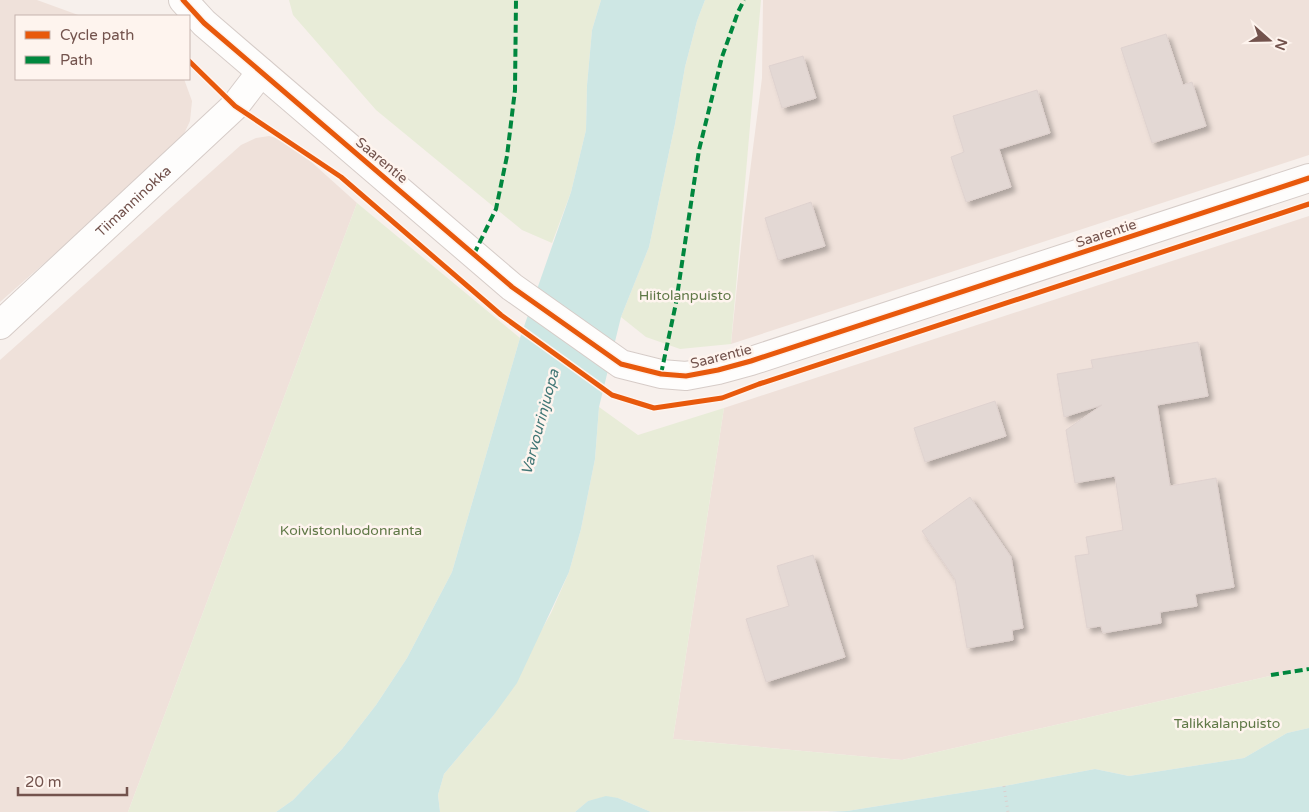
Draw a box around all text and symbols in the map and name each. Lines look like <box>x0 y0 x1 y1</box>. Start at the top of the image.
legend <box>15 15 190 80</box>
north arrow <box>1244 15 1294 65</box>
text: Cycle path <box>60 26 134 44</box>
text: N <box>1271 36 1291 52</box>
text: Path <box>60 51 93 69</box>
street label: Saarentie <box>352 134 411 187</box>
street label: Tiimanninokka <box>92 162 175 240</box>
street label: Saarentie <box>1074 216 1139 251</box>
park label: Hiitolanpuisto <box>639 287 731 304</box>
street label: Saarentie <box>689 341 754 372</box>
water label: Varvourinjuopa <box>517 367 563 477</box>
park label: Koivistonluodonranta <box>280 522 422 539</box>
park label: Talikkalanpuisto <box>1174 715 1280 732</box>
scale bar <box>18 764 126 796</box>
text: 20 m <box>25 773 62 791</box>

